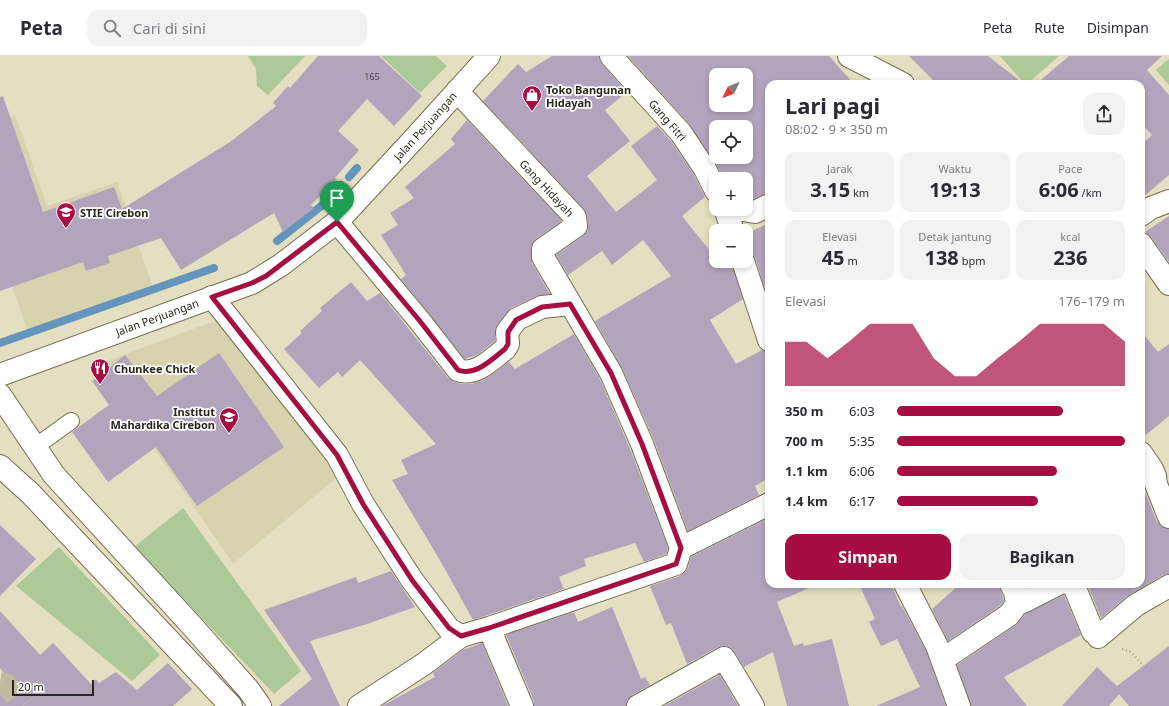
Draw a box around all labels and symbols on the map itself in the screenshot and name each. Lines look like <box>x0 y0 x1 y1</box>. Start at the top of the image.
north arrow <box>709 68 753 112</box>
house number: 165 <box>364 70 380 83</box>
place label: Toko Bangunan Hidayah <box>546 82 631 110</box>
shop icon: Toko Bangunan Hidayah <box>521 84 543 112</box>
street label: Jalan Perjuangan <box>389 88 460 164</box>
street label: Gang Fitri <box>646 96 690 144</box>
street label: Gang Hidayah <box>517 156 577 220</box>
pin <box>320 181 354 222</box>
school or university icon: STIE Cirebon <box>55 201 77 229</box>
place label: STIE Cirebon <box>80 205 148 220</box>
street label: Jalan Perjuangan <box>112 295 201 339</box>
restaurant icon: Chunkee Chick <box>89 357 111 385</box>
place label: Chunkee Chick <box>114 361 196 376</box>
place label: Institut Mahardika Cirebon <box>111 404 215 432</box>
school or university icon: Institut Mahardika Cirebon <box>218 406 240 434</box>
scale bar <box>12 678 94 697</box>

